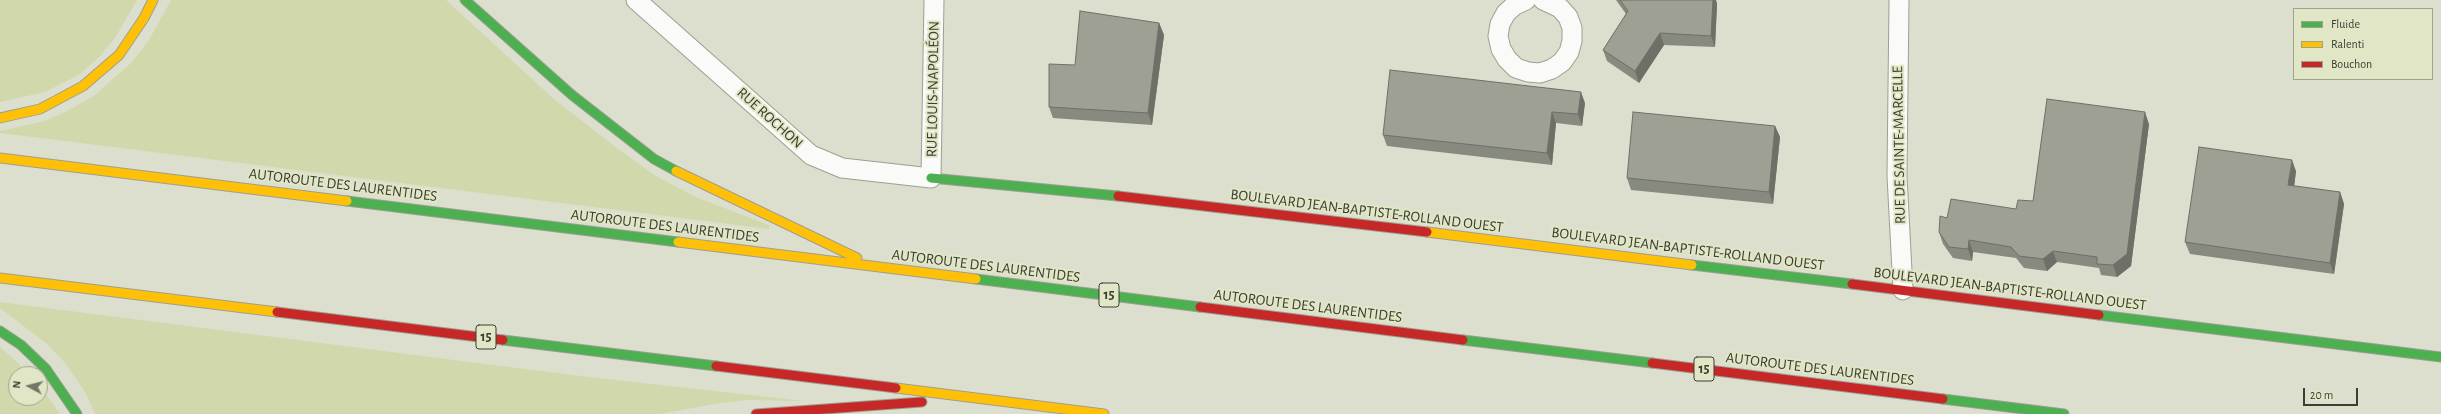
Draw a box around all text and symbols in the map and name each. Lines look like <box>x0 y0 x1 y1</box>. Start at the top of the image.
legend <box>2293 8 2433 80</box>
text: Fluide <box>2331 18 2360 30</box>
street label: RUE LOUIS-NAPOLÉON <box>923 21 943 157</box>
text: Ralenti <box>2331 38 2364 50</box>
text: Bouchon <box>2331 58 2372 70</box>
street label: RUE DE SAINTE-MARCELLE <box>1889 66 1909 224</box>
street label: RUE ROCHON <box>733 84 807 152</box>
street label: AUTOROUTE DES LAURENTIDES <box>248 165 438 205</box>
street label: BOULEVARD JEAN-BAPTISTE-ROLLAND OUEST <box>1230 185 1504 237</box>
street label: AUTOROUTE DES LAURENTIDES <box>570 206 760 246</box>
street label: BOULEVARD JEAN-BAPTISTE-ROLLAND OUEST <box>1551 223 1825 275</box>
street label: AUTOROUTE DES LAURENTIDES <box>891 246 1081 286</box>
street label: BOULEVARD JEAN-BAPTISTE-ROLLAND OUEST <box>1873 263 2147 315</box>
road number: 15 <box>1099 283 1119 307</box>
street label: AUTOROUTE DES LAURENTIDES <box>1213 286 1403 326</box>
road number: 15 <box>476 325 496 349</box>
street label: AUTOROUTE DES LAURENTIDES <box>1725 349 1915 389</box>
road number: 15 <box>1694 357 1714 381</box>
north arrow <box>8 366 48 406</box>
text: N <box>11 380 23 389</box>
scale bar <box>2305 380 2360 406</box>
text: 20 m <box>2310 389 2333 401</box>

